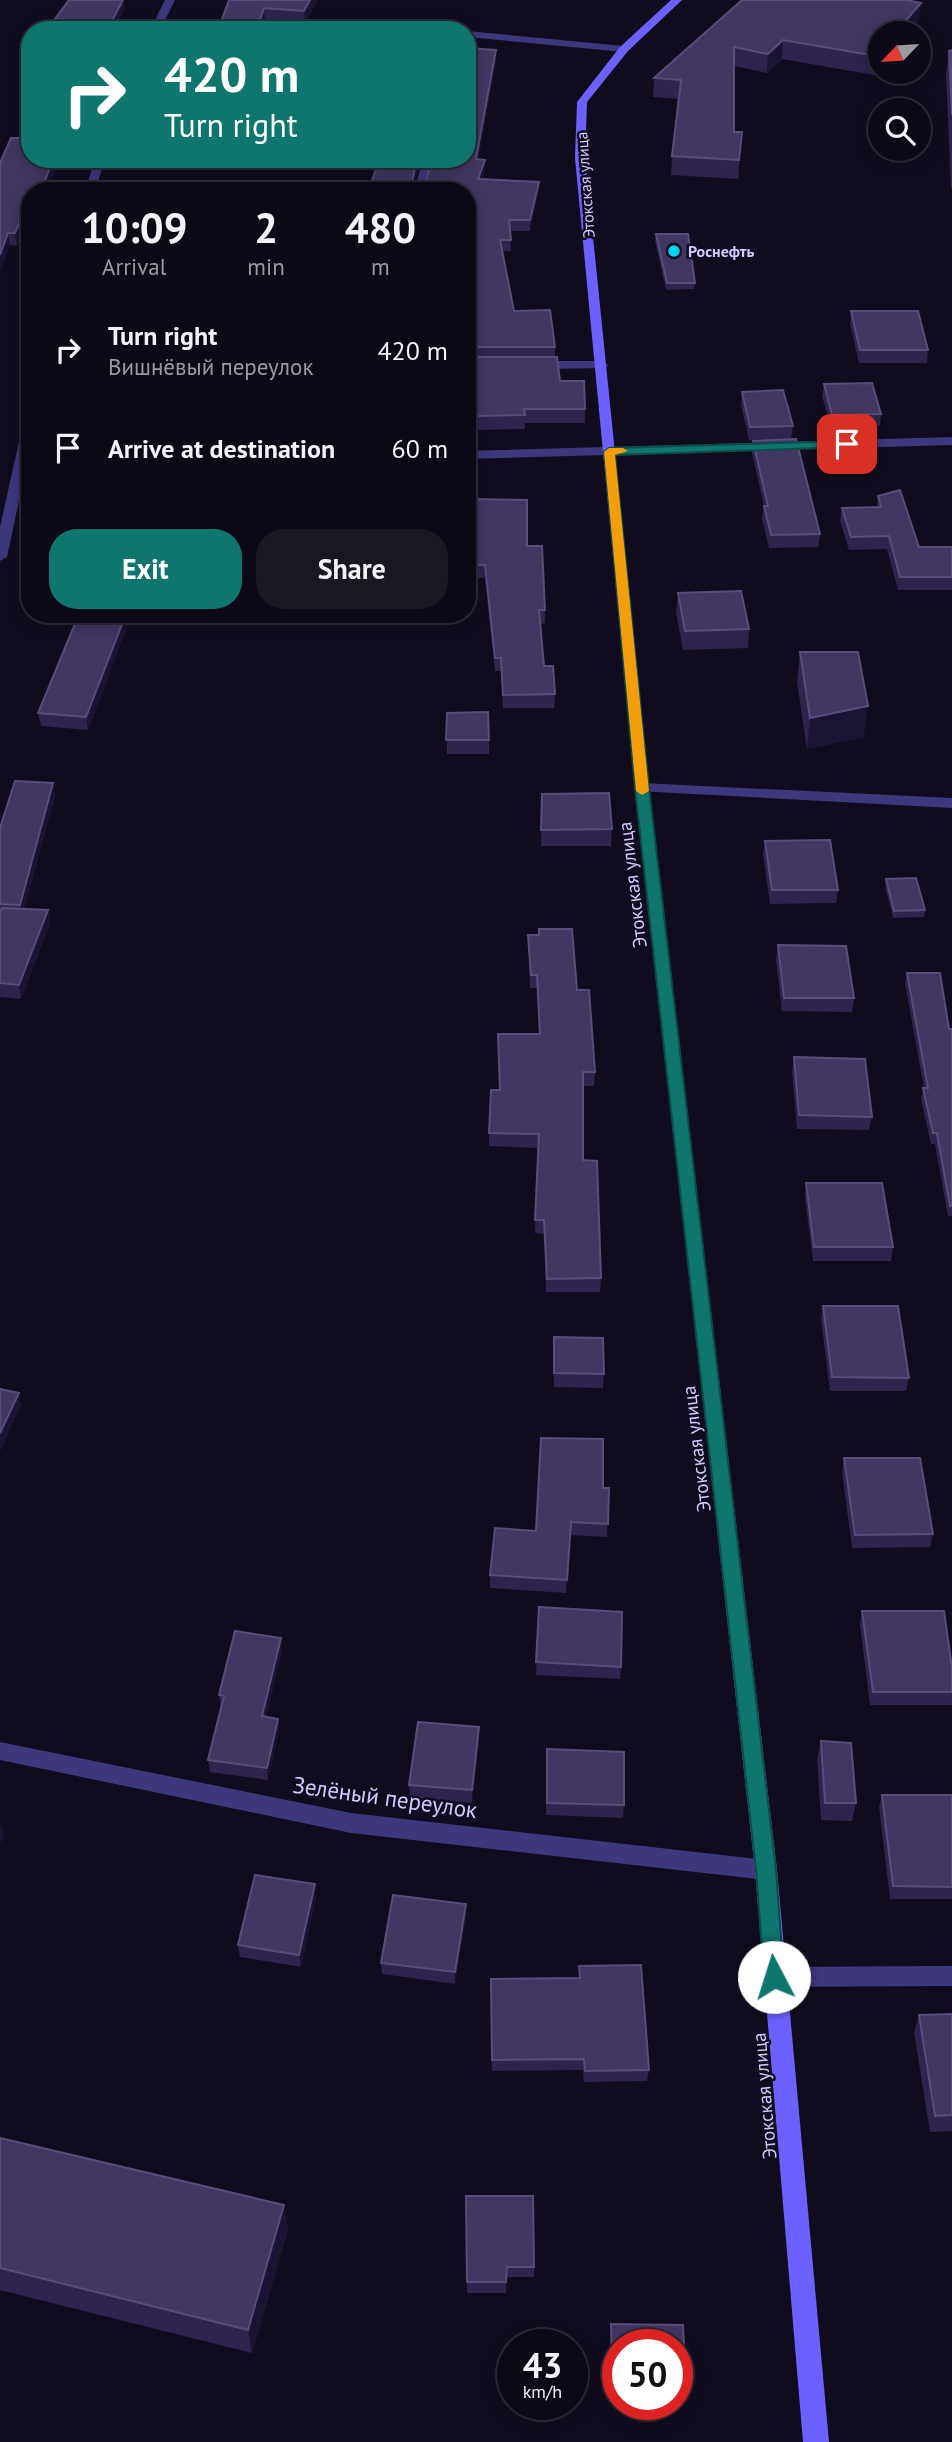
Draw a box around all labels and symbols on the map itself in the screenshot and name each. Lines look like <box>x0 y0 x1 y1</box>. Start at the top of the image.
north arrow <box>868 21 931 84</box>
street label: Этокская улица <box>571 131 599 239</box>
place label: Роснефть <box>688 241 754 261</box>
marker: Роснефть <box>666 243 682 259</box>
pin <box>817 414 877 474</box>
street label: Этокская улица <box>612 821 652 949</box>
street label: Этокская улица <box>676 1385 716 1513</box>
street label: Зелёный переулок <box>291 1770 479 1824</box>
position arrow <box>737 1940 811 2014</box>
street label: Этокская улица <box>747 2032 781 2160</box>
speed limit sign: 50 <box>602 2329 693 2420</box>

